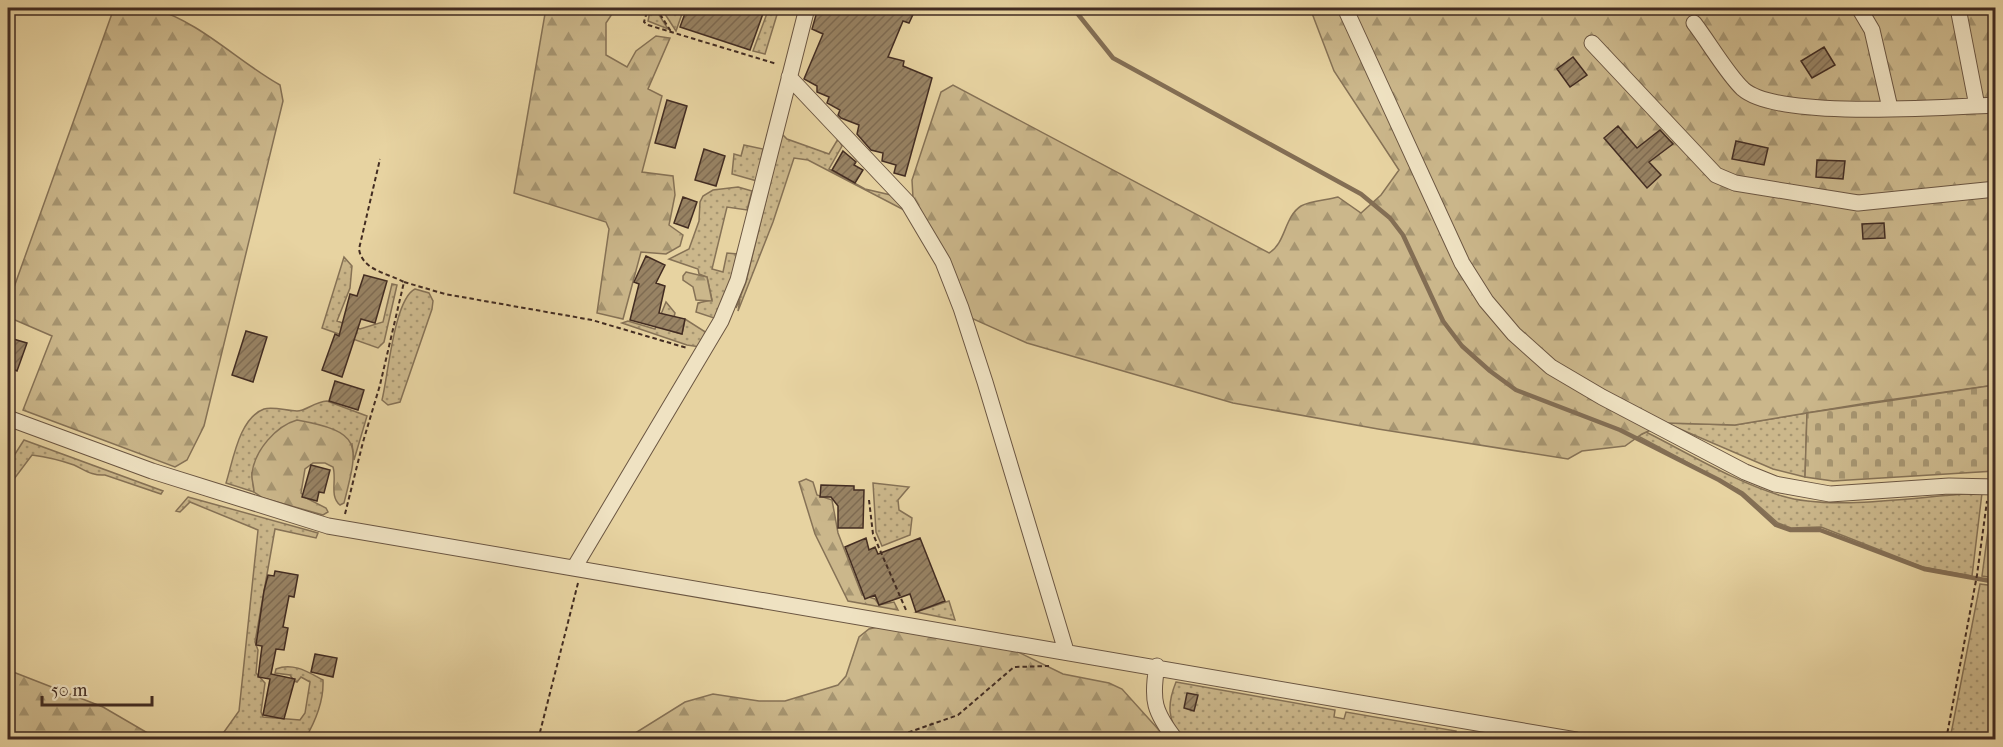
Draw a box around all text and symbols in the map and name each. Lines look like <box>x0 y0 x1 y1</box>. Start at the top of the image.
scale bar <box>42 669 152 707</box>
text: 50 m <box>51 680 88 701</box>

